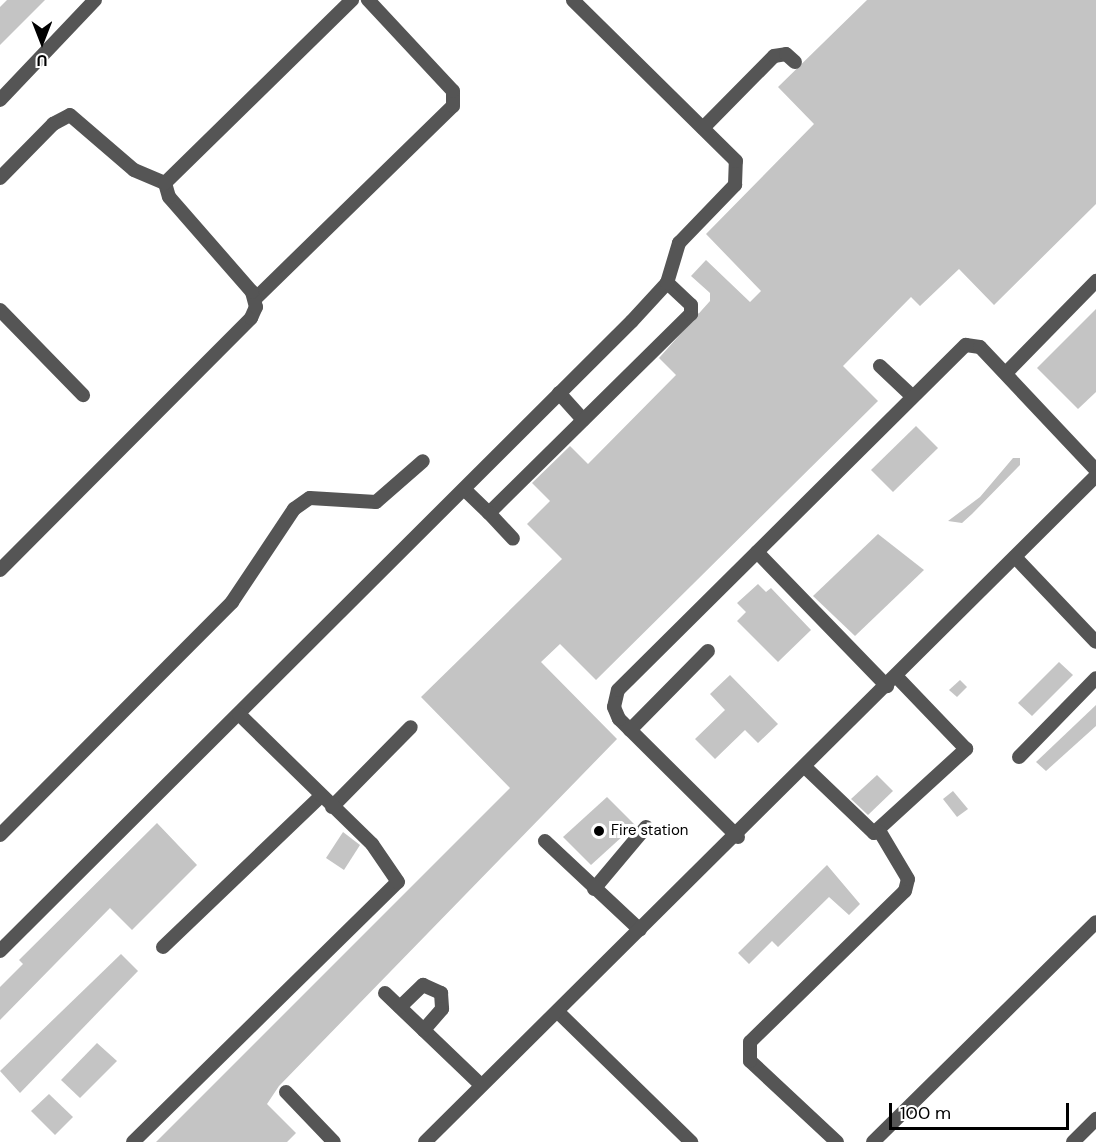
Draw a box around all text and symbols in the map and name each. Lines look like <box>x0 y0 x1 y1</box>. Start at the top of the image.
north arrow <box>12 12 72 72</box>
text: U <box>37 50 47 71</box>
place label: Fire station <box>611 822 688 840</box>
marker: Fire station <box>592 824 606 838</box>
scale bar <box>892 1091 1072 1129</box>
text: 100 m <box>900 1101 951 1125</box>

